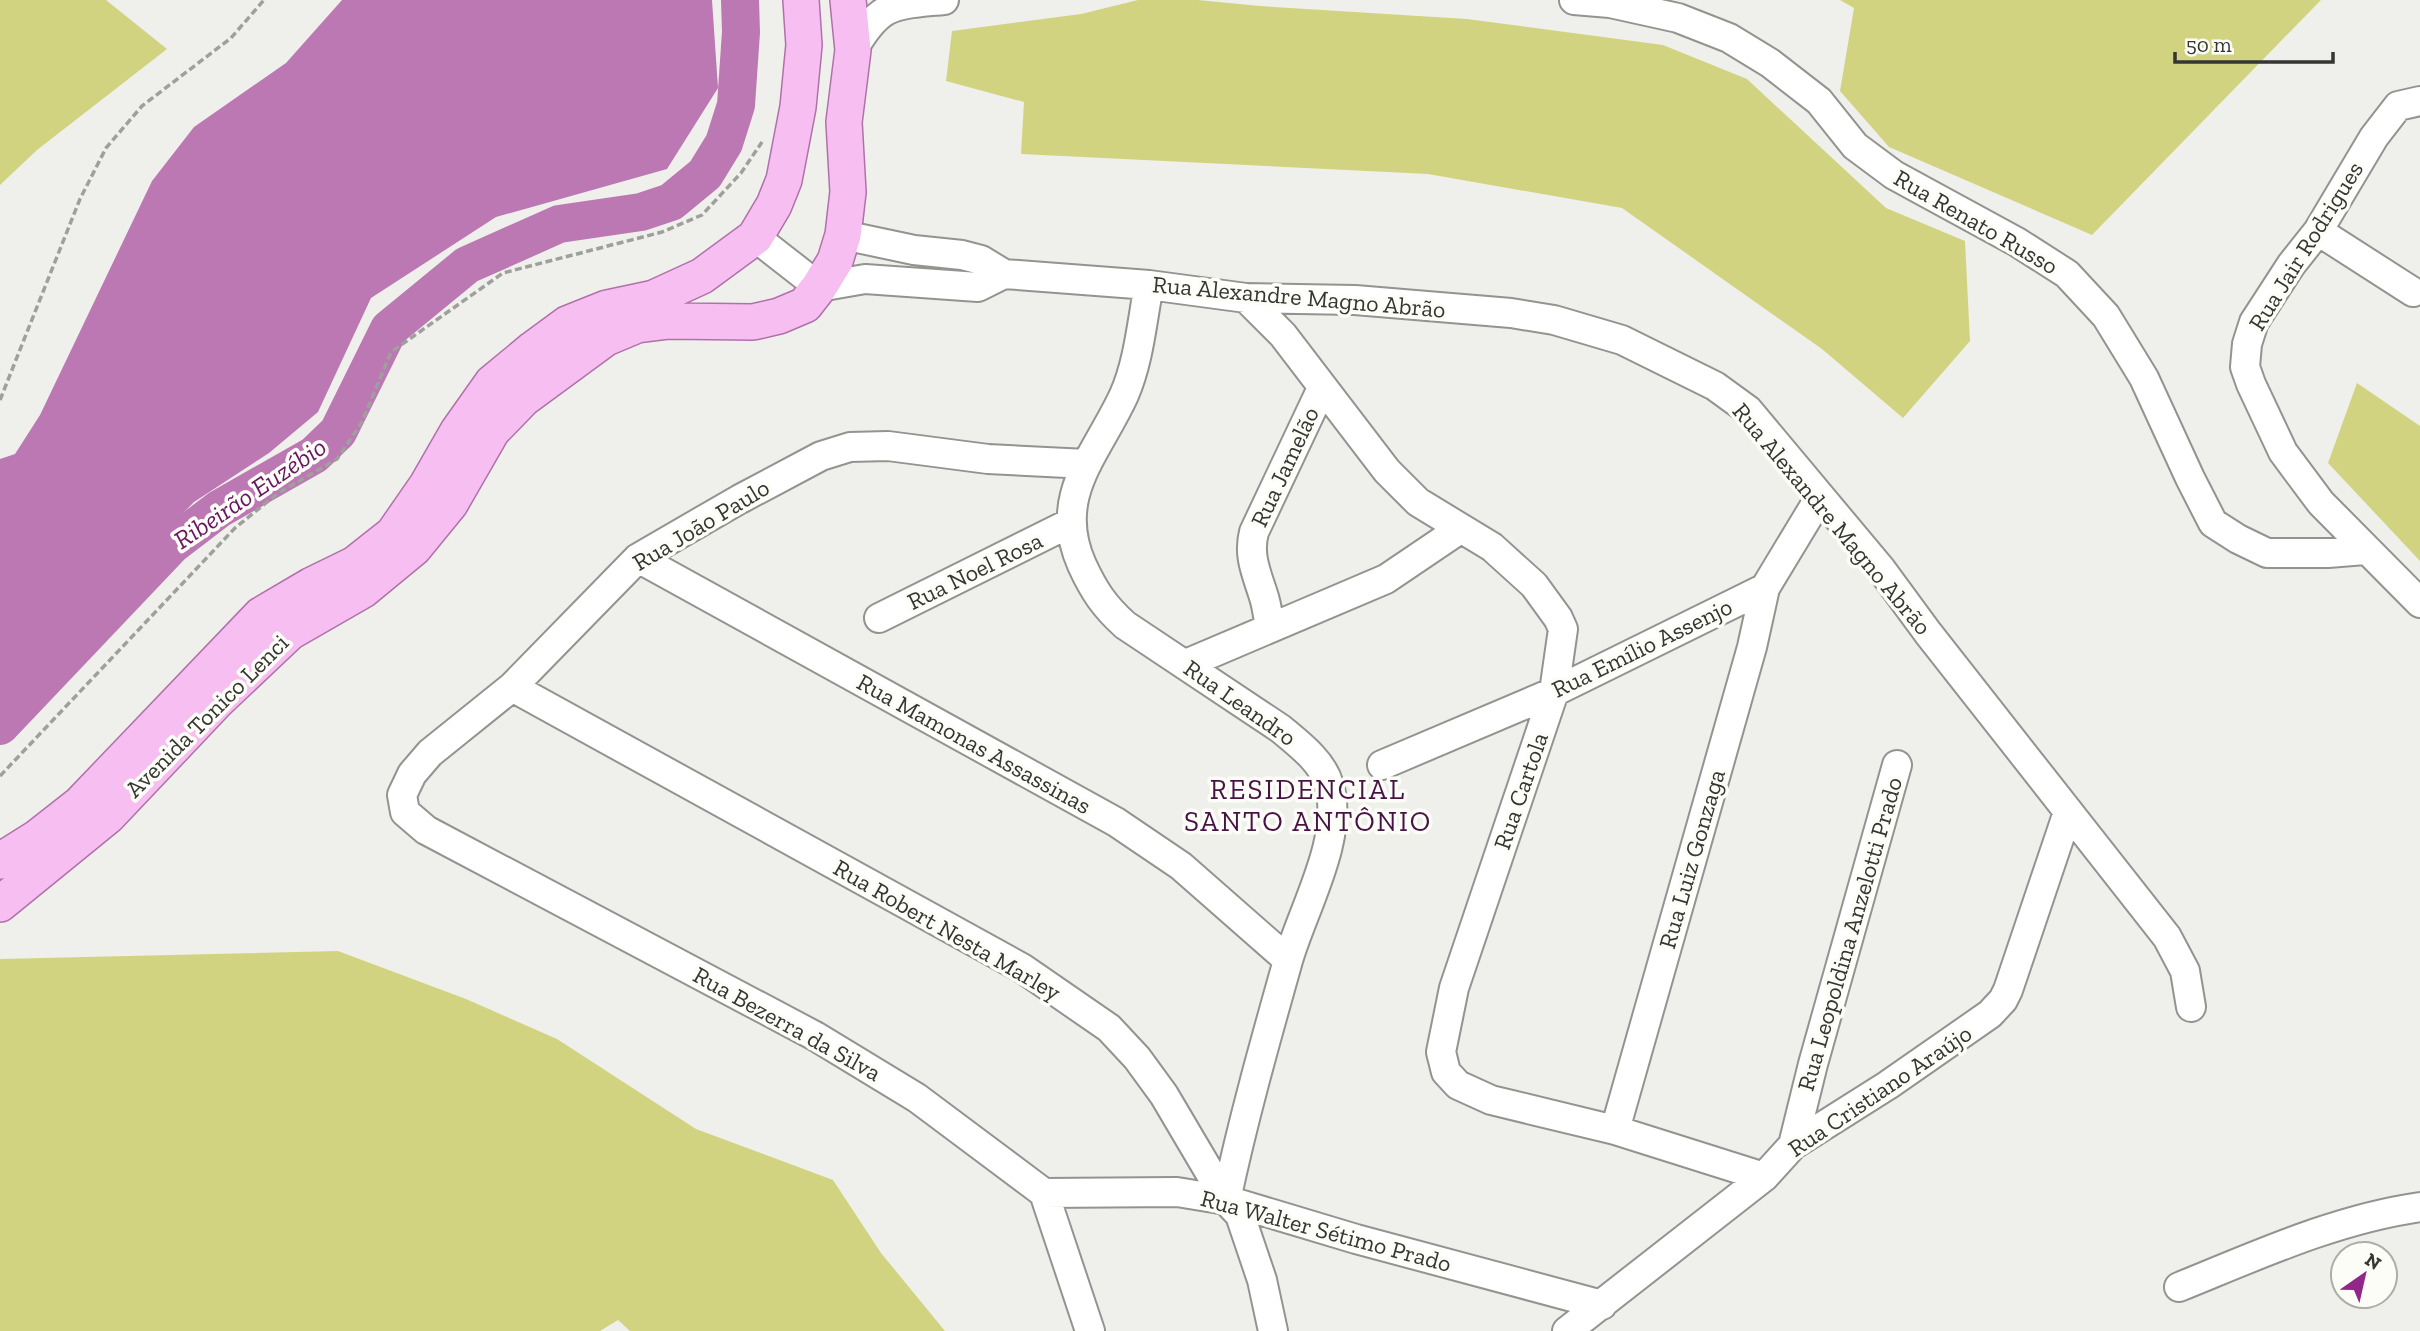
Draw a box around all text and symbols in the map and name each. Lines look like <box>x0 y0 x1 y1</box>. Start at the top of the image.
scale bar <box>2175 21 2332 65</box>
text: 50 m <box>2186 32 2232 57</box>
street label: Rua Jair Rodrigues <box>2242 156 2369 336</box>
street label: Rua Renato Russo <box>1889 163 2063 280</box>
street label: Rua Alexandre Magno Abrão <box>1151 269 1447 324</box>
street label: Rua Alexandre Magno Abrão <box>1727 397 1938 641</box>
street label: Rua Jamelão <box>1244 402 1325 531</box>
water label: Ribeirão Euzébio <box>168 430 332 556</box>
street label: Rua João Paulo <box>627 472 774 577</box>
street label: Rua Noel Rosa <box>902 525 1047 616</box>
street label: Rua Emílio Assenjo <box>1547 591 1737 704</box>
street label: Avenida Tonico Lenci <box>119 628 294 803</box>
street label: Rua Leandro <box>1178 653 1302 752</box>
street label: Rua Mamonas Assassinas <box>852 667 1096 820</box>
street label: Rua Cartola <box>1487 728 1554 853</box>
street label: Rua Luiz Gonzaga <box>1652 766 1731 952</box>
district label: RESIDENCIAL SANTO ANTÔNIO <box>1184 773 1432 838</box>
street label: Rua Leopoldina Anzelotti Prado <box>1791 774 1908 1094</box>
street label: Rua Robert Nesta Marley <box>828 853 1067 1007</box>
street label: Rua Bezerra da Silva <box>688 960 887 1087</box>
street label: Rua Cristiano Araújo <box>1782 1018 1977 1163</box>
street label: Rua Walter Sétimo Prado <box>1198 1183 1455 1278</box>
north arrow <box>2329 1240 2399 1310</box>
text: N <box>2361 1248 2386 1275</box>

